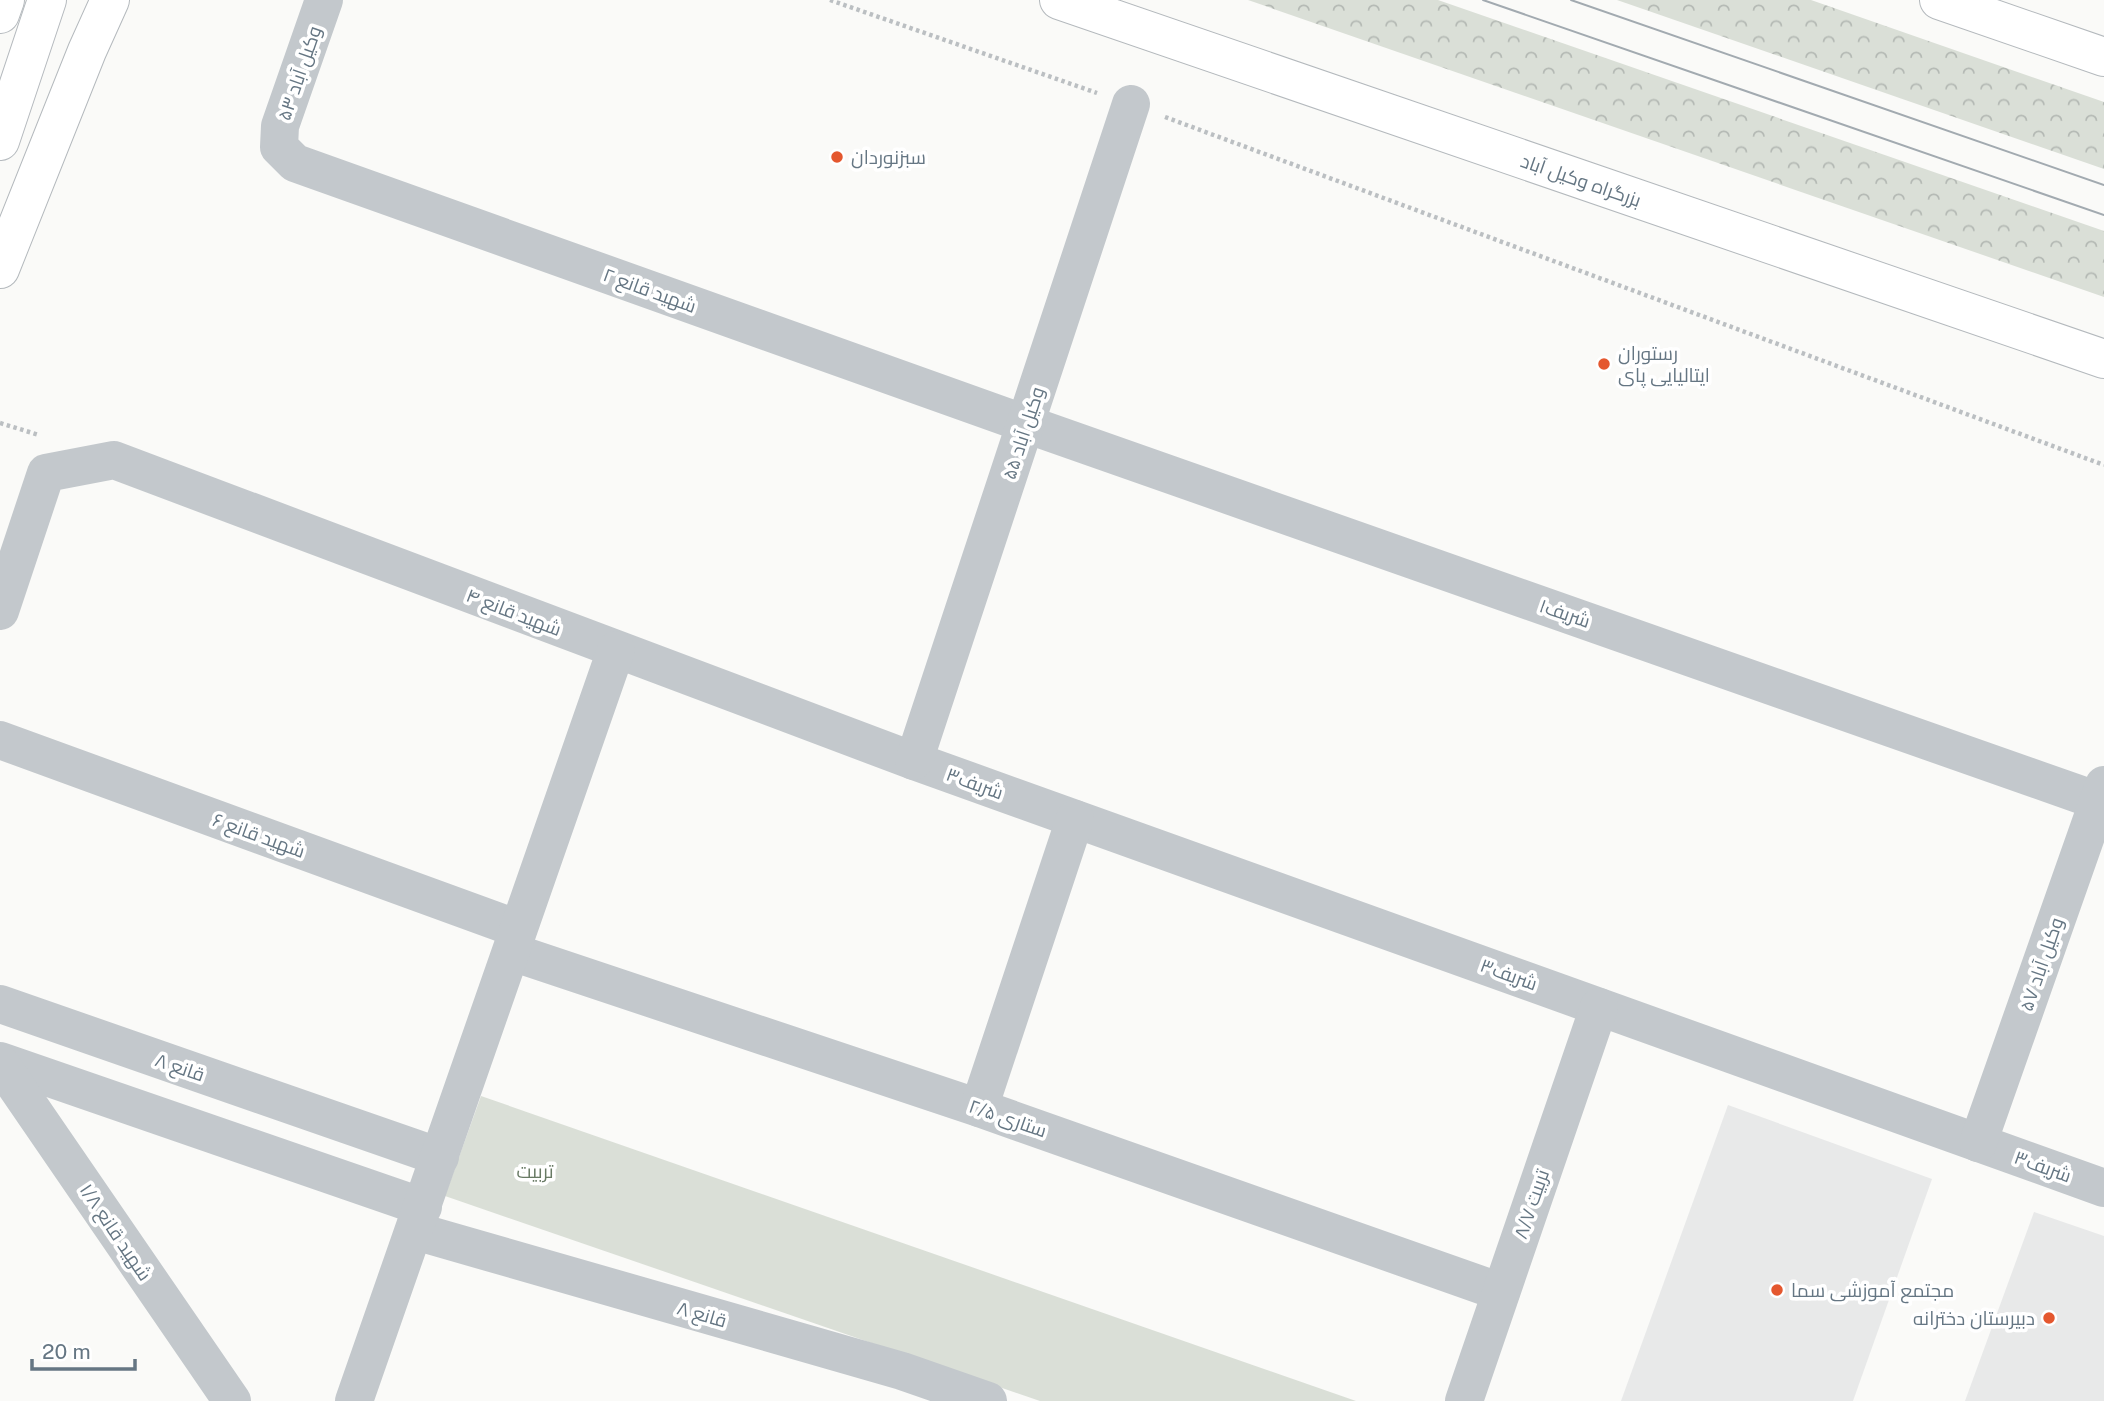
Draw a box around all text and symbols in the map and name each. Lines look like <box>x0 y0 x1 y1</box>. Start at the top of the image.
street label: وکیل آباد ۵۳ <box>273 23 326 123</box>
place label: سبزنوردان <box>851 146 926 169</box>
marker: سبزنوردان <box>829 149 845 165</box>
street label: بزرگراه وکیل آباد <box>1518 149 1644 212</box>
street label: شهید قانع ۲ <box>599 263 700 320</box>
place label: رستوران ایتالیایی پای <box>1618 342 1710 388</box>
marker: رستوران ایتالیایی پای <box>1596 356 1612 372</box>
street label: ۵۵ وکیل آباد <box>998 384 1049 482</box>
street label: شهید قانع ۴ <box>462 584 565 643</box>
street label: شریف١ <box>1536 594 1593 633</box>
street label: شریف٣ <box>943 763 1007 804</box>
street label: شهید قانع ۶ <box>209 808 308 865</box>
street label: ۵۷ وکیل آباد <box>2015 914 2068 1014</box>
street label: شریف٣ <box>1477 954 1541 995</box>
street label: قانع ۸ <box>151 1048 208 1088</box>
street label: ستاری ۲/۵ <box>966 1094 1050 1142</box>
street label: شریف٣ <box>2011 1146 2075 1187</box>
park label: تربیت <box>517 1160 553 1183</box>
street label: تربیت ۸/۷ <box>1509 1166 1554 1242</box>
street label: شهید قانع ۱/۸ <box>73 1179 156 1286</box>
place label: مجتمع آموزشی سما <box>1791 1279 1954 1304</box>
marker: مجتمع آموزشی سما <box>1769 1282 1785 1298</box>
street label: قانع ۸ <box>674 1296 729 1334</box>
place label: دبیرستان دخترانه <box>1913 1307 2035 1330</box>
marker: دبیرستان دخترانه <box>2041 1310 2057 1326</box>
scale bar <box>32 1328 135 1372</box>
text: 20 m <box>42 1339 91 1364</box>

